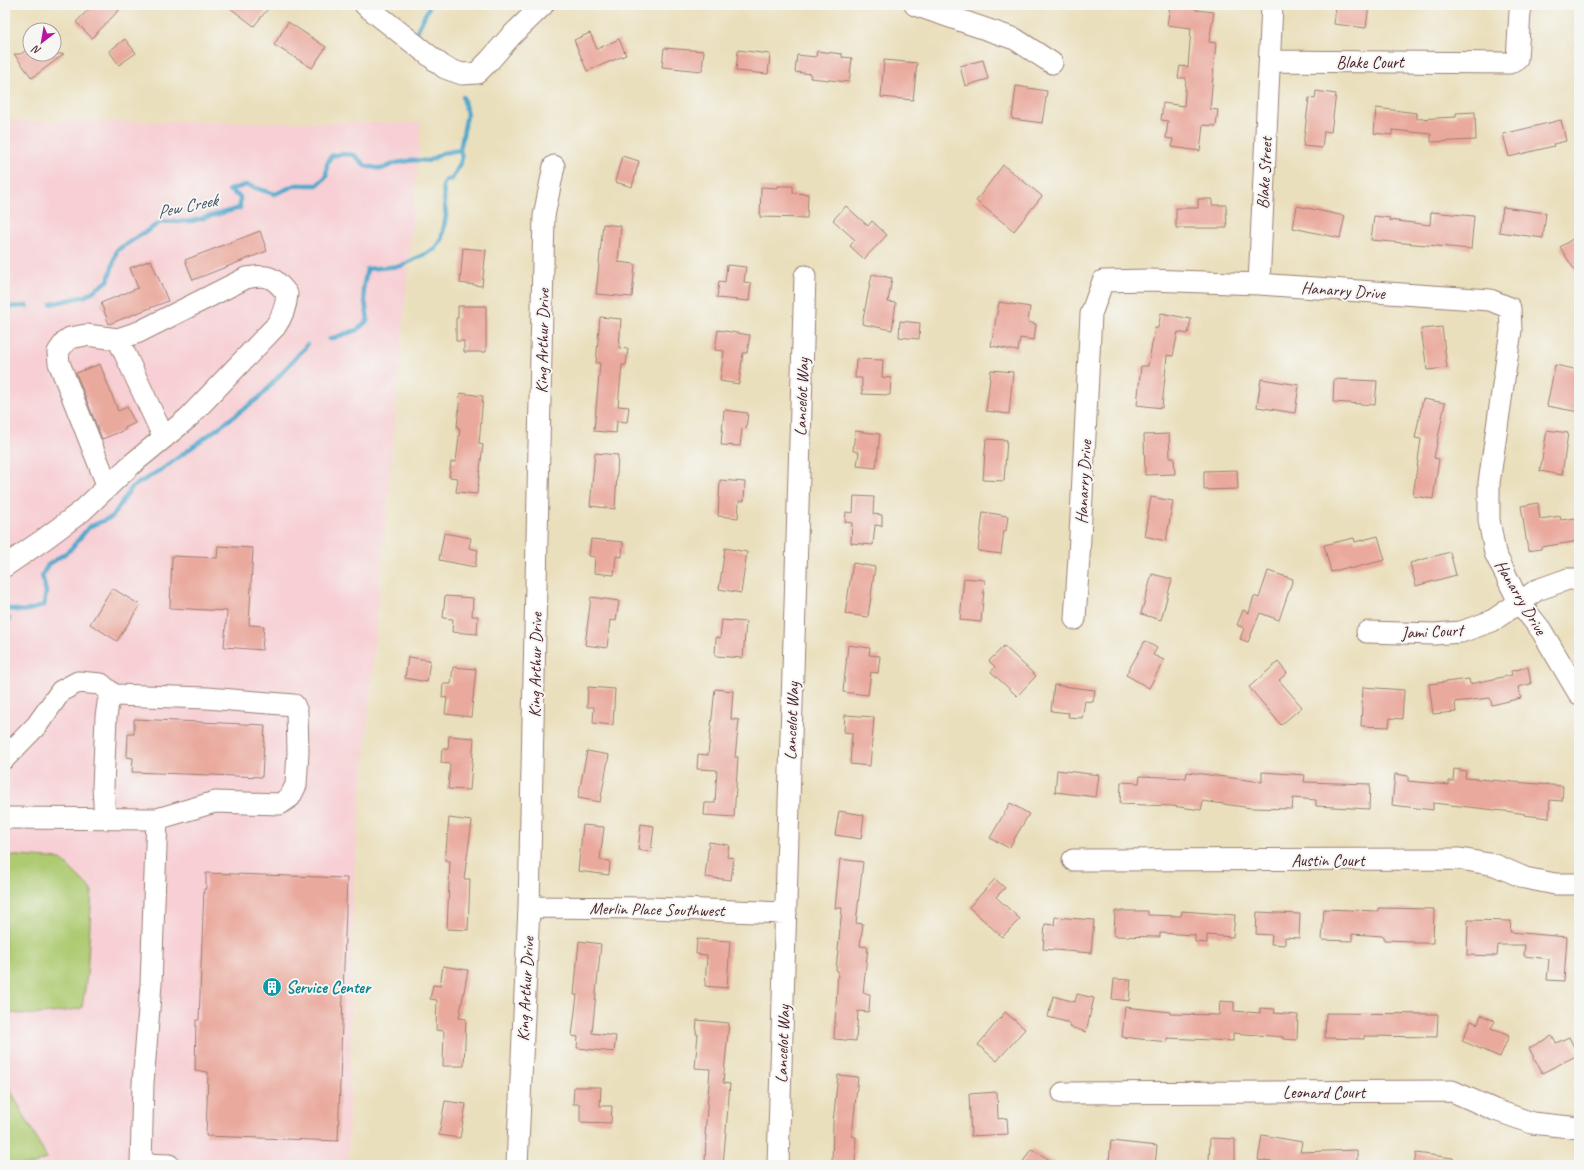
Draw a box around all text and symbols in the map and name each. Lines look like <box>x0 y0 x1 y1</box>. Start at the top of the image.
north arrow <box>22 22 62 62</box>
text: N <box>28 42 43 58</box>
street label: Blake Court <box>1336 52 1406 73</box>
street label: Blake Street <box>1252 134 1277 209</box>
water label: Pew Creek <box>155 188 222 223</box>
street label: Hanarry Drive <box>1300 277 1387 304</box>
street label: King Arthur Drive <box>531 287 554 393</box>
street label: Lancelot Way <box>790 357 813 436</box>
street label: Hanarry Drive <box>1071 438 1096 524</box>
street label: Hanarry Drive <box>1490 556 1552 640</box>
street label: King Arthur Drive <box>524 611 547 717</box>
street label: Jami Court <box>1400 619 1466 644</box>
street label: Lancelot Way <box>780 681 803 760</box>
street label: Austin Court <box>1291 850 1367 871</box>
street label: Merlin Place Southwest <box>589 898 727 921</box>
street label: King Arthur Drive <box>512 935 539 1042</box>
building icon: Service Center <box>261 976 283 998</box>
place label: Service Center <box>286 977 372 998</box>
street label: Lancelot Way <box>771 1004 794 1083</box>
street label: Leonard Court <box>1283 1082 1368 1103</box>

